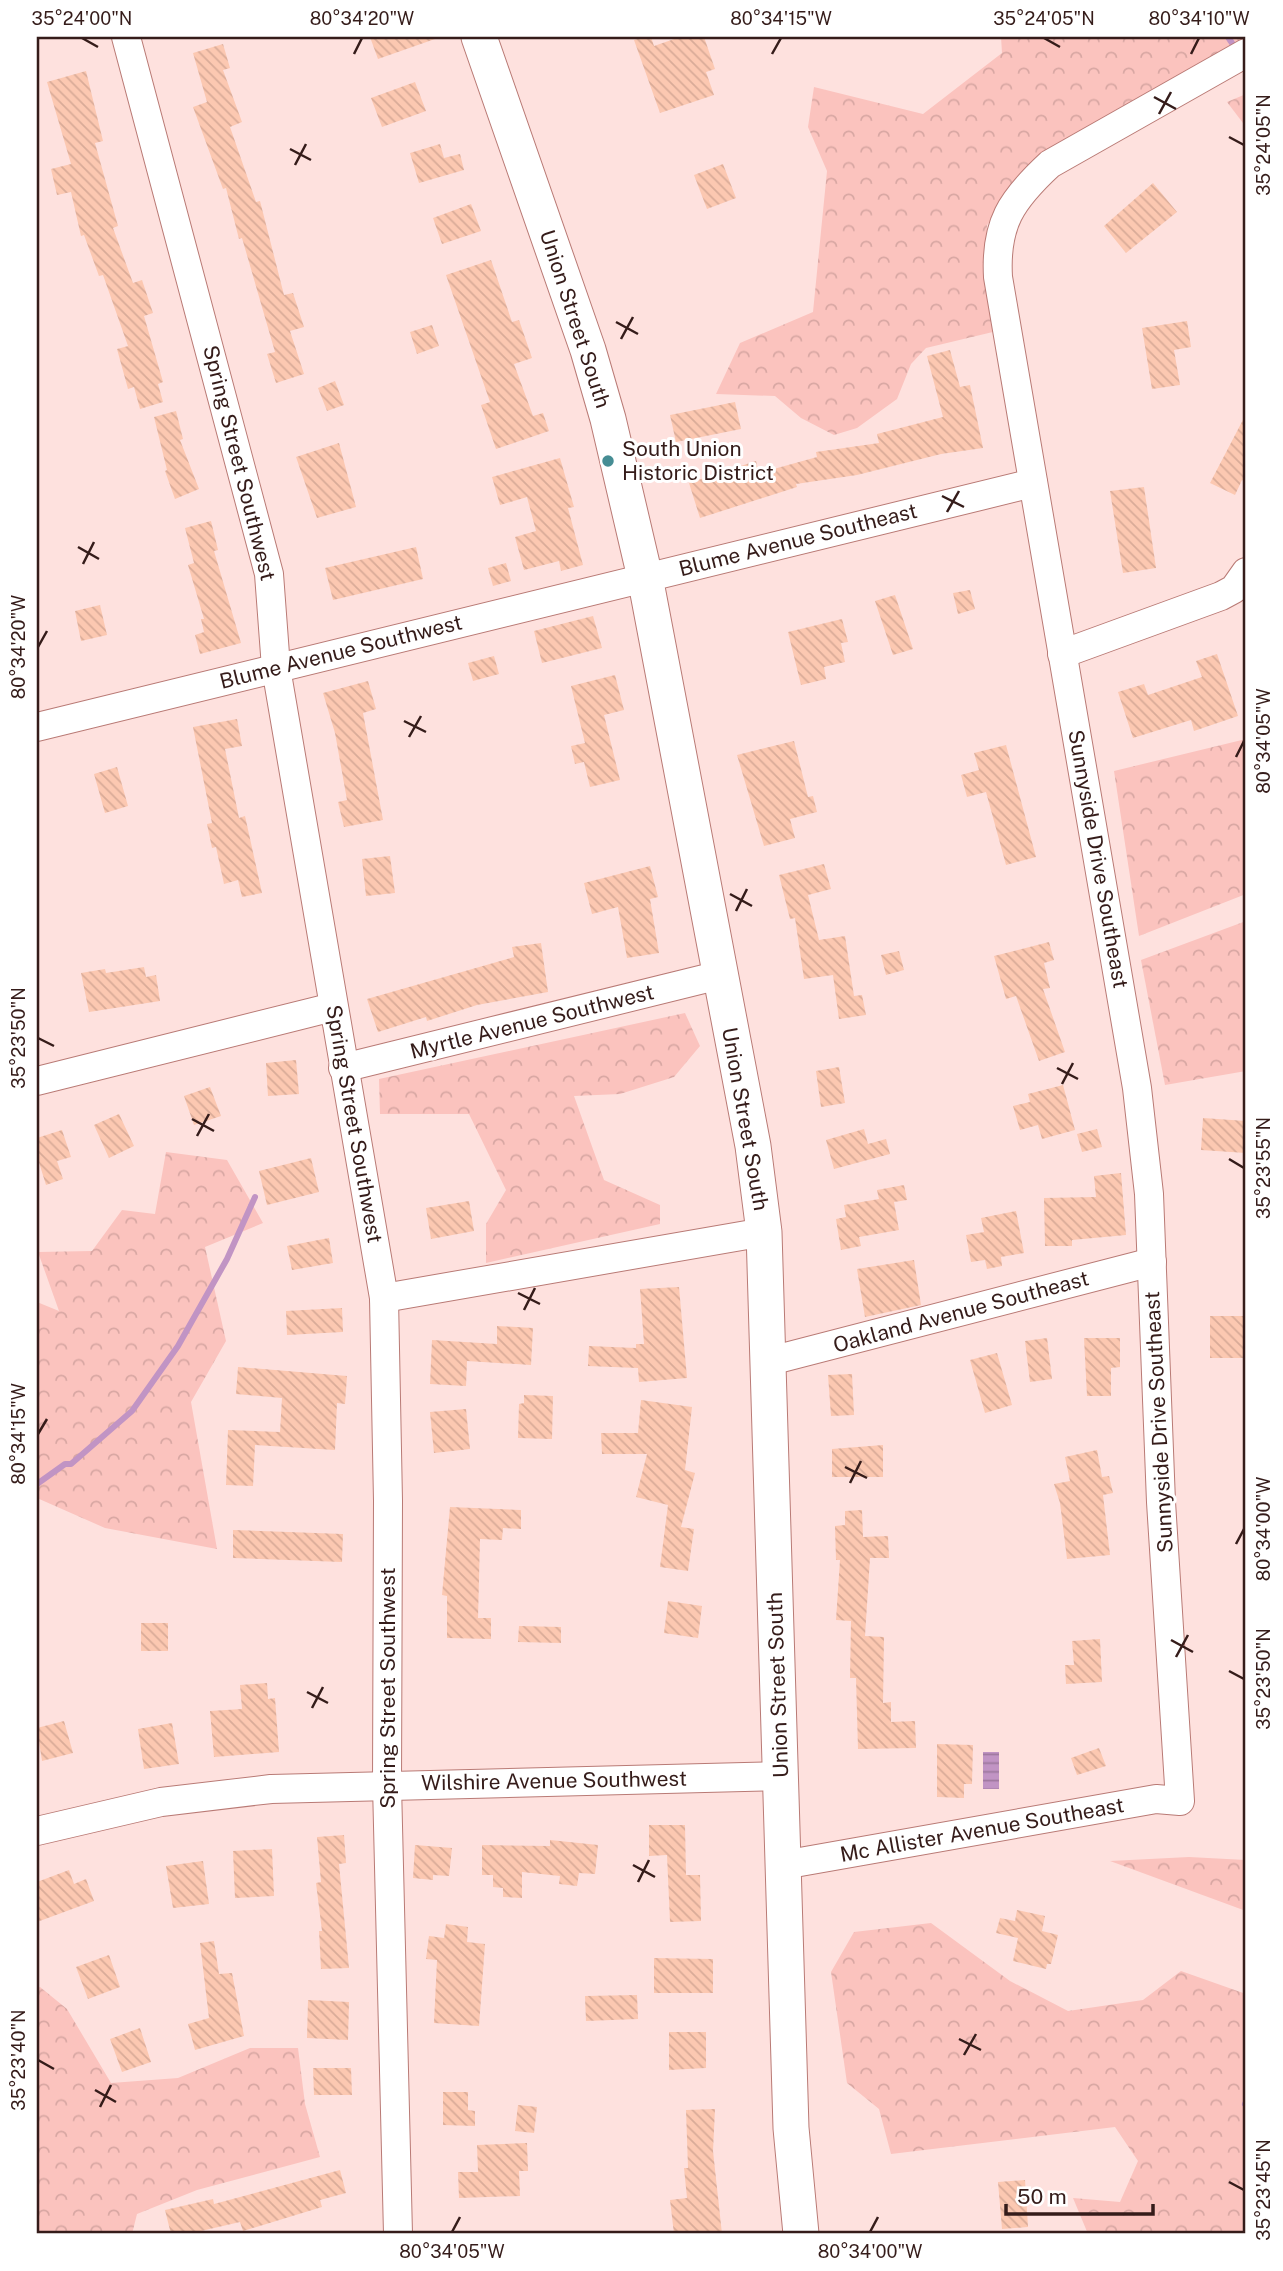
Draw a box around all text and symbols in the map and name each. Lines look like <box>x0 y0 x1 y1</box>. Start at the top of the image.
text: 35°24'00"N <box>32 8 132 29</box>
text: 80°34'20"W <box>310 8 414 29</box>
text: 80°34'15"W <box>730 8 832 29</box>
text: 35°24'05"N <box>993 8 1095 29</box>
text: 80°34'10"W <box>1148 8 1250 29</box>
text: 35°24'05"N <box>1253 94 1274 196</box>
street label: Union Street South <box>535 227 616 411</box>
street label: Spring Street Southwest <box>198 343 281 583</box>
place label: South Union Historic District <box>622 436 774 485</box>
marker: South Union Historic District <box>600 453 616 469</box>
street label: Blume Avenue Southeast <box>676 498 920 581</box>
text: 80°34'20"W <box>8 595 29 699</box>
street label: Blume Avenue Southwest <box>217 609 465 694</box>
text: 80°34'05"W <box>1253 688 1274 794</box>
street label: Sunnyside Drive Southeast <box>1063 728 1134 990</box>
street label: Myrtle Avenue Southwest <box>407 979 656 1064</box>
text: 35°23'50"N <box>8 987 29 1089</box>
street label: Spring Street Southwest <box>321 1003 388 1245</box>
street label: Union Street South <box>717 1025 774 1213</box>
text: 35°23'55"N <box>1253 1117 1274 1219</box>
street label: Oakland Avenue Southeast <box>830 1265 1091 1358</box>
street label: Sunnyside Drive Southeast <box>1139 1291 1178 1553</box>
text: 80°34'15"W <box>8 1383 29 1485</box>
text: 80°34'00"W <box>1253 1477 1274 1581</box>
street label: Spring Street Southwest <box>375 1567 400 1809</box>
street label: Union Street South <box>762 1592 793 1778</box>
text: 35°23'50"N <box>1253 1628 1274 1730</box>
street label: Wilshire Avenue Southwest <box>421 1766 687 1795</box>
street label: Mc Allister Avenue Southeast <box>838 1792 1126 1867</box>
text: 35°23'40"N <box>8 2009 29 2111</box>
text: 35°23'45"N <box>1253 2139 1274 2241</box>
scale bar <box>1006 2173 1154 2217</box>
text: 50 m <box>1017 2184 1067 2209</box>
text: 80°34'05"W <box>399 2241 505 2262</box>
text: 80°34'00"W <box>818 2241 922 2262</box>

